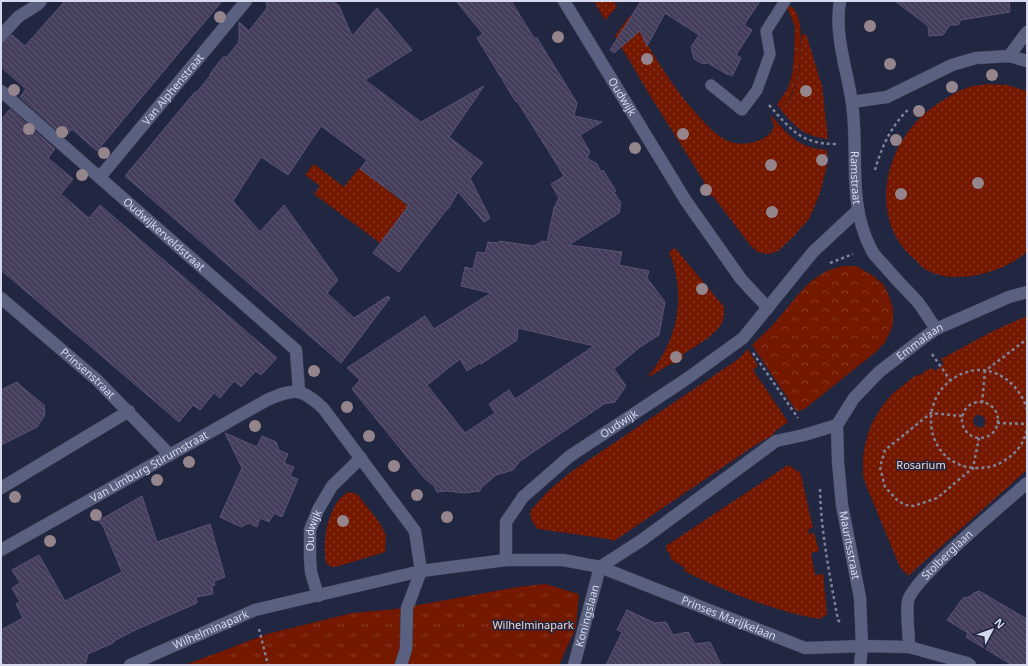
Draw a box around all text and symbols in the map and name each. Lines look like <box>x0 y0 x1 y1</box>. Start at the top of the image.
street label: Van Alphenstraat <box>138 50 206 128</box>
street label: Oudwijk <box>605 74 640 118</box>
street label: Ramstraat <box>848 151 865 205</box>
street label: Oudwijkerveldstraat <box>120 194 209 274</box>
street label: Emmalaan <box>893 319 945 363</box>
street label: Prinsenstraat <box>58 344 119 402</box>
street label: Oudwijk <box>597 405 640 441</box>
street label: Van Limburg Stirumstraat <box>87 427 211 505</box>
park label: Rosarium <box>896 457 946 472</box>
street label: Oudwijk <box>302 507 324 551</box>
street label: Mauritsstraat <box>836 509 864 581</box>
street label: Stolberglaan <box>918 526 975 583</box>
street label: Koningslaan <box>571 583 602 648</box>
street label: Prinses Marijkelaan <box>679 592 779 643</box>
street label: Wilhelminapark <box>170 606 251 652</box>
north arrow <box>972 610 1012 650</box>
text: N <box>991 615 1009 631</box>
park label: Wilhelminapark <box>492 617 574 632</box>

